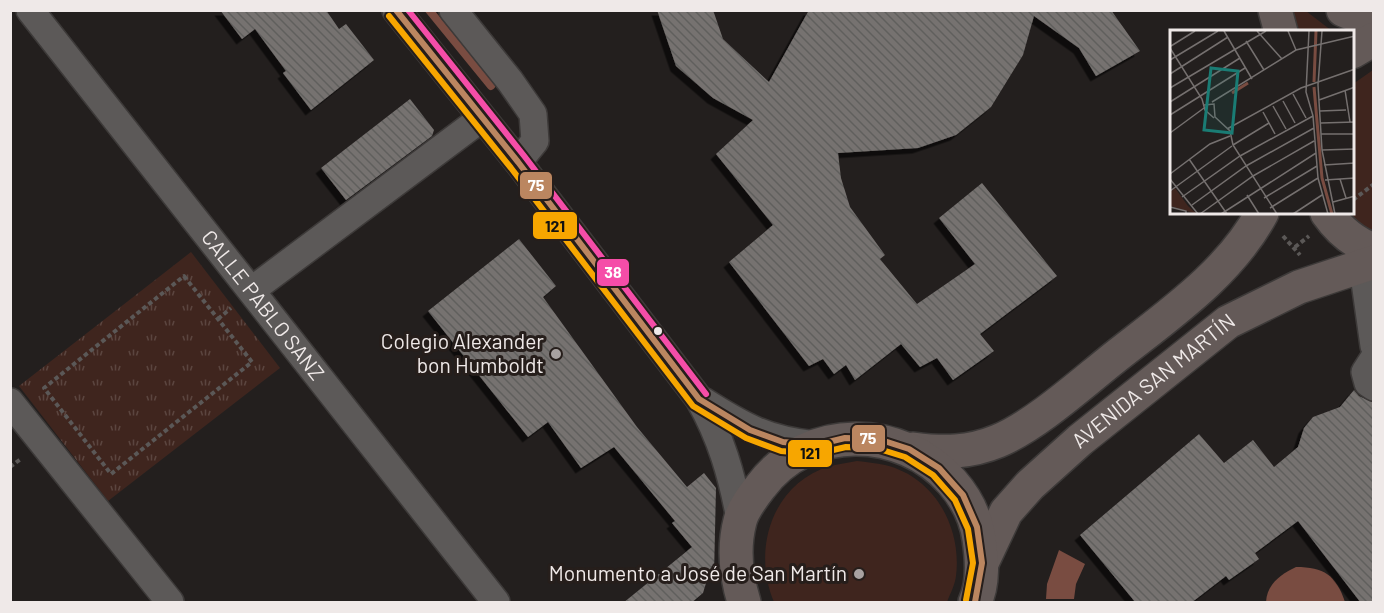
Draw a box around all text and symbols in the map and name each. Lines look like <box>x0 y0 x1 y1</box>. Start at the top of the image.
inset map <box>1170 30 1354 214</box>
line badge: 75 <box>519 171 553 200</box>
text: 75 <box>528 175 545 194</box>
line badge: 121 <box>532 211 578 240</box>
text: 121 <box>545 216 565 235</box>
street label: CALLE PABLO SANZ <box>197 224 330 385</box>
line badge: 38 <box>596 258 630 287</box>
text: 38 <box>604 262 622 281</box>
street label: AVENIDA SAN MARTÍN <box>1066 308 1239 452</box>
unlabelled marker <box>652 325 664 337</box>
place label: Colegio Alexander bon Humboldt <box>381 328 544 377</box>
marker: Colegio Alexander bon Humboldt <box>549 347 563 361</box>
line badge: 75 <box>851 424 886 453</box>
text: 75 <box>860 428 877 447</box>
line badge: 121 <box>787 439 833 468</box>
text: 121 <box>800 443 820 462</box>
place label: Monumento a José de San Martín <box>549 560 847 585</box>
marker: Monumento a José de San Martín <box>852 567 866 581</box>

